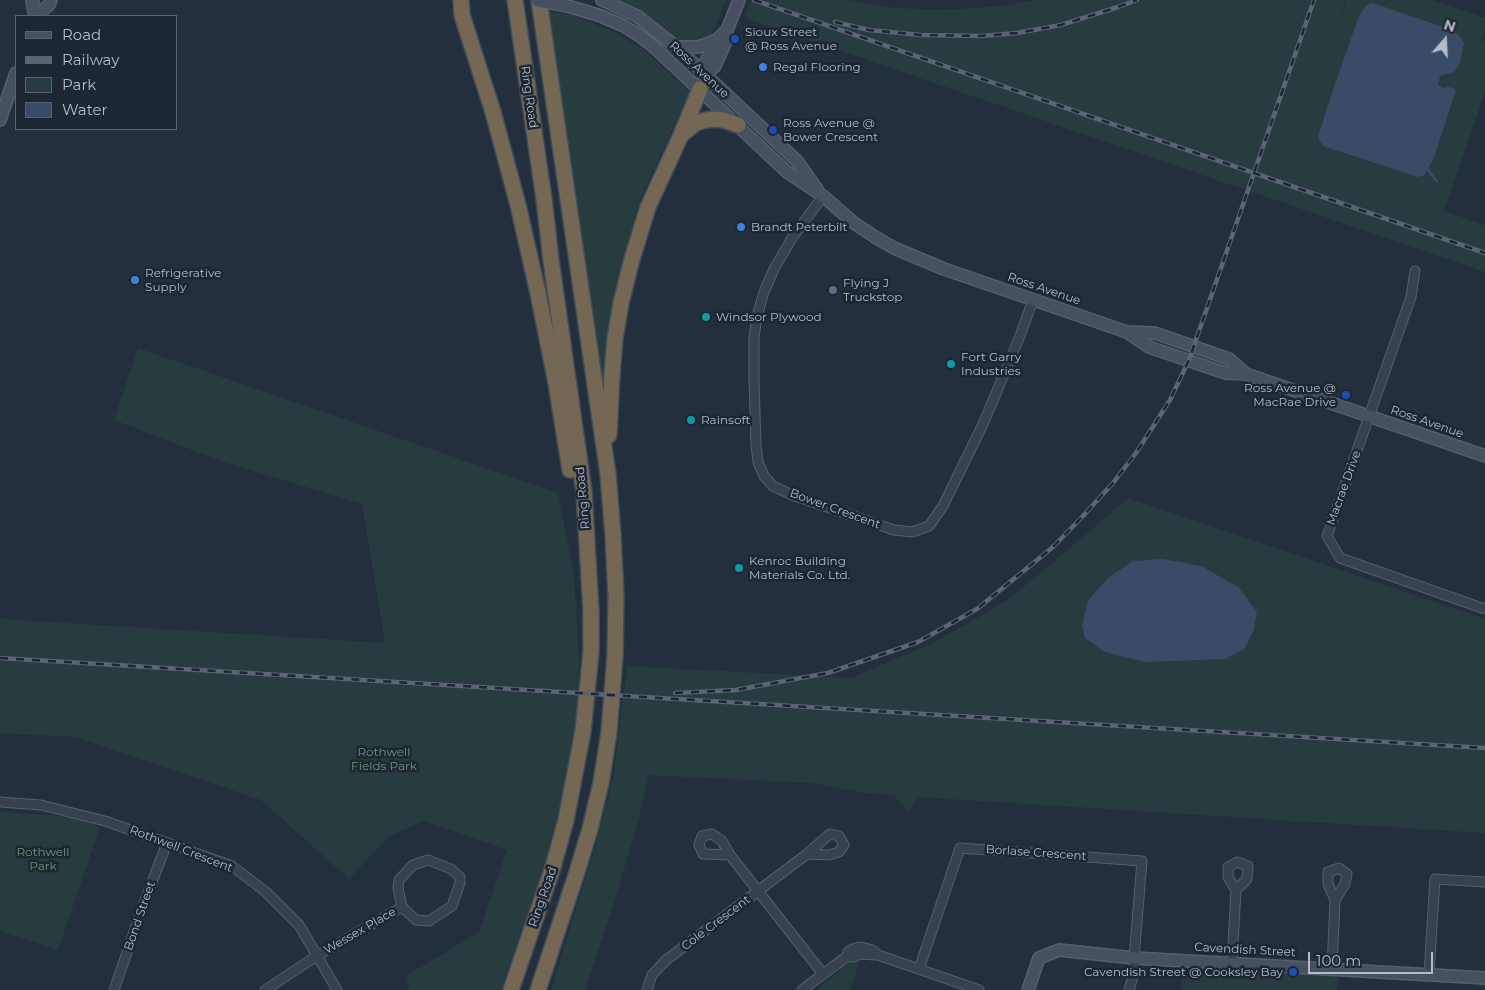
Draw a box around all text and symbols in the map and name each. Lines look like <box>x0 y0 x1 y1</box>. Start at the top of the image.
legend <box>15 15 178 130</box>
north arrow <box>1420 15 1470 65</box>
text: N <box>1442 15 1458 36</box>
text: Road <box>62 25 101 44</box>
place label: Sioux Street @ Ross Avenue <box>745 25 837 53</box>
marker: Sioux Street @ Ross Avenue <box>729 33 741 45</box>
street label: Ross Avenue <box>666 39 732 101</box>
text: Railway <box>62 50 119 69</box>
place label: Regal Flooring <box>773 60 861 74</box>
marker: Regal Flooring <box>757 61 769 73</box>
street label: Ring Road <box>518 65 540 129</box>
text: Park <box>62 75 96 94</box>
text: Water <box>62 100 108 119</box>
place label: Ross Avenue @ Bower Crescent <box>783 116 878 144</box>
marker: Ross Avenue @ Bower Crescent <box>767 124 779 136</box>
place label: Brandt Peterbilt <box>751 220 847 234</box>
marker: Brandt Peterbilt <box>735 221 747 233</box>
place label: Refrigerative Supply <box>145 266 221 294</box>
street label: Ross Avenue <box>1006 270 1082 308</box>
marker: Refrigerative Supply <box>129 274 141 286</box>
place label: Flying J Truckstop <box>843 276 902 304</box>
marker: Flying J Truckstop <box>827 284 839 296</box>
place label: Windsor Plywood <box>716 310 822 324</box>
marker: Windsor Plywood <box>700 311 712 323</box>
place label: Fort Garry Industries <box>961 350 1021 378</box>
marker: Fort Garry Industries <box>945 358 957 370</box>
place label: Ross Avenue @ MacRae Drive <box>1244 381 1336 409</box>
marker: Ross Avenue @ MacRae Drive <box>1340 389 1352 401</box>
street label: Ross Avenue <box>1389 403 1465 441</box>
place label: Rainsoft <box>701 413 750 427</box>
marker: Rainsoft <box>685 414 697 426</box>
street label: Macrae Drive <box>1324 449 1364 527</box>
street label: Ring Road <box>573 466 593 530</box>
street label: Bower Crescent <box>788 486 882 532</box>
place label: Kenroc Building Materials Co. Ltd. <box>749 554 850 582</box>
marker: Kenroc Building Materials Co. Ltd. <box>733 562 745 574</box>
park label: Rothwell Fields Park <box>351 745 417 773</box>
street label: Rothwell Crescent <box>127 823 235 875</box>
street label: Borlase Crescent <box>985 842 1087 864</box>
park label: Rothwell Park <box>16 845 70 873</box>
street label: Ring Road <box>526 865 560 929</box>
street label: Bond Street <box>121 880 159 952</box>
street label: Cole Crescent <box>679 892 753 954</box>
street label: Wessex Place <box>321 904 399 958</box>
street label: Cavendish Street <box>1194 940 1296 960</box>
scale bar <box>1310 942 1435 974</box>
text: 100 m <box>1316 951 1361 970</box>
place label: Cavendish Street @ Cooksley Bay <box>1084 965 1283 979</box>
marker: Cavendish Street @ Cooksley Bay <box>1287 966 1299 978</box>

